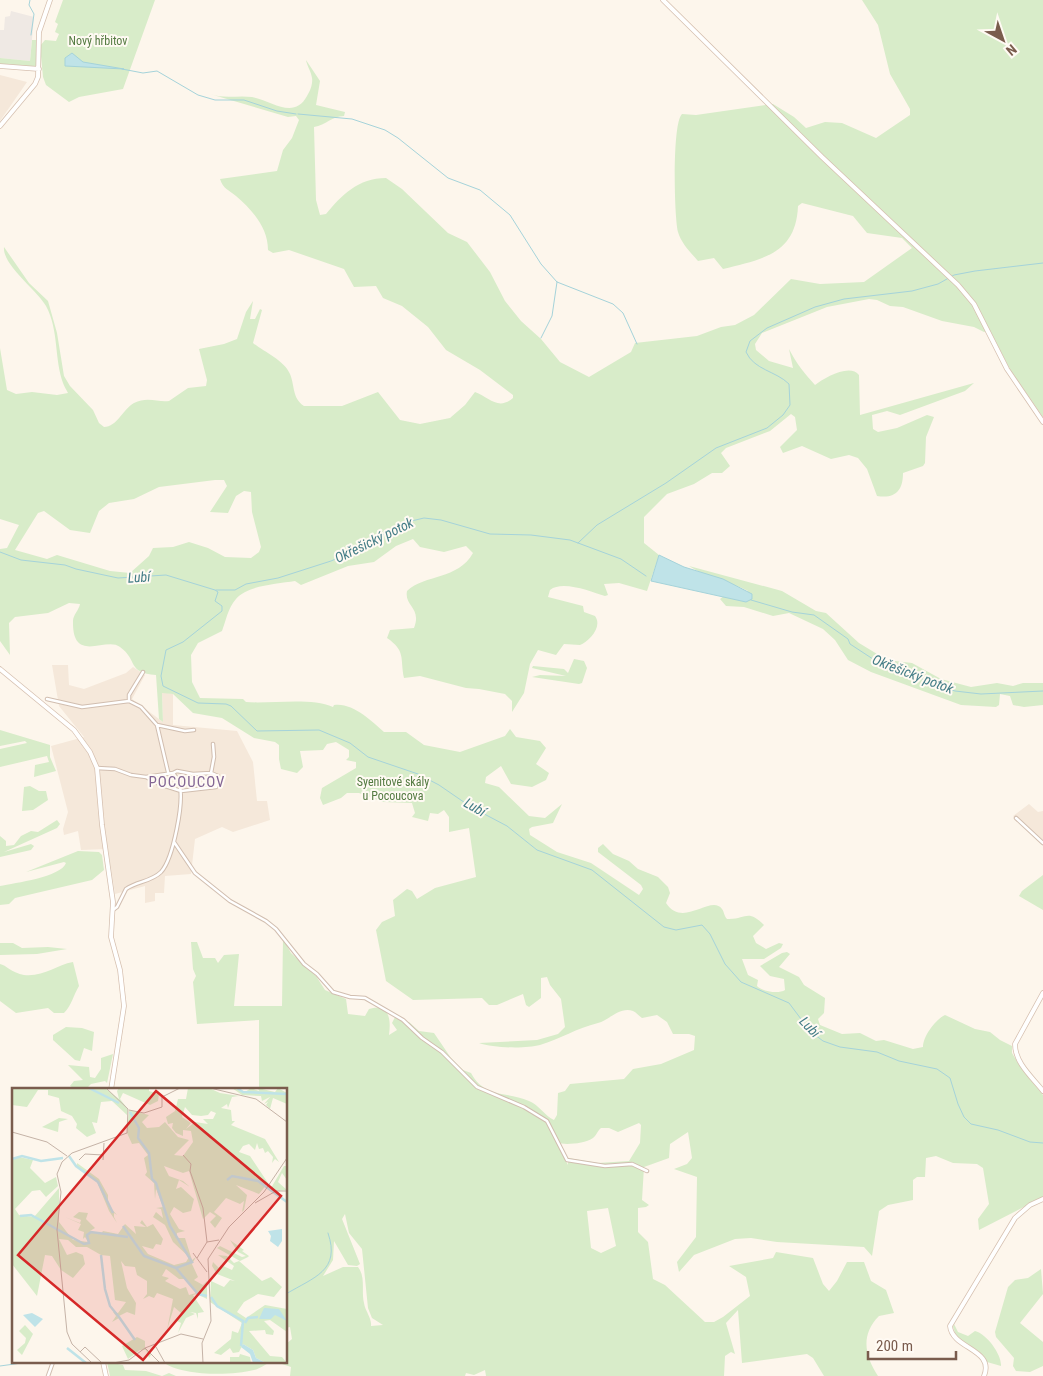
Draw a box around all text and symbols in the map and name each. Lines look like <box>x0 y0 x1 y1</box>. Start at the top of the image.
north arrow <box>978 15 1028 65</box>
park label: Nový hřbitov <box>69 34 127 48</box>
text: N <box>1003 41 1020 59</box>
water label: Okřešický potok <box>332 514 417 566</box>
water label: Lubí <box>127 568 153 586</box>
water label: Okřešický potok <box>870 651 957 697</box>
district label: POCOUCOV <box>148 773 226 791</box>
park label: Syenitové skály u Pocoucova <box>357 775 429 803</box>
water label: Lubí <box>461 794 490 820</box>
water label: Lubí <box>796 1013 825 1042</box>
inset map <box>12 1088 288 1364</box>
scale bar <box>868 1328 956 1360</box>
text: 200 m <box>876 1337 913 1355</box>

